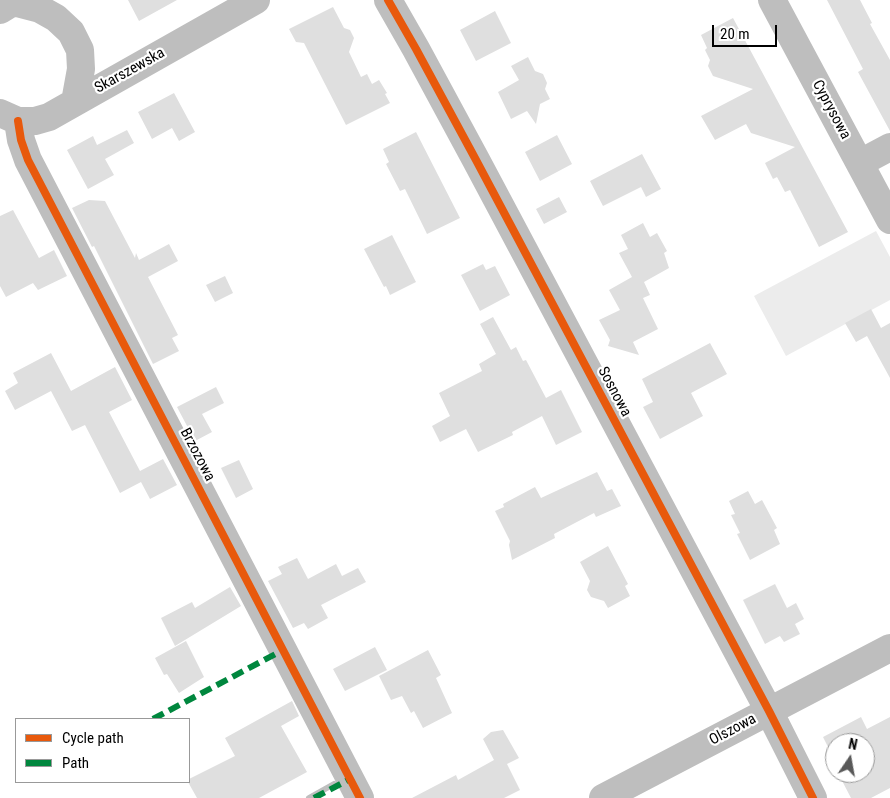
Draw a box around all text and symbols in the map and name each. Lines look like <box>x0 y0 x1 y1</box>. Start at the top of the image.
scale bar <box>715 15 780 47</box>
text: 20 m <box>720 25 750 43</box>
street label: Skarszewska <box>92 44 168 98</box>
street label: Cyprysowa <box>808 77 854 143</box>
street label: Sosnowa <box>593 364 635 420</box>
street label: Brzozowa <box>176 425 218 485</box>
street label: Olszowa <box>707 710 759 750</box>
legend <box>15 718 190 783</box>
text: Cycle path <box>62 729 124 747</box>
north arrow <box>825 733 875 783</box>
text: N <box>847 736 859 753</box>
text: Path <box>62 754 89 772</box>

